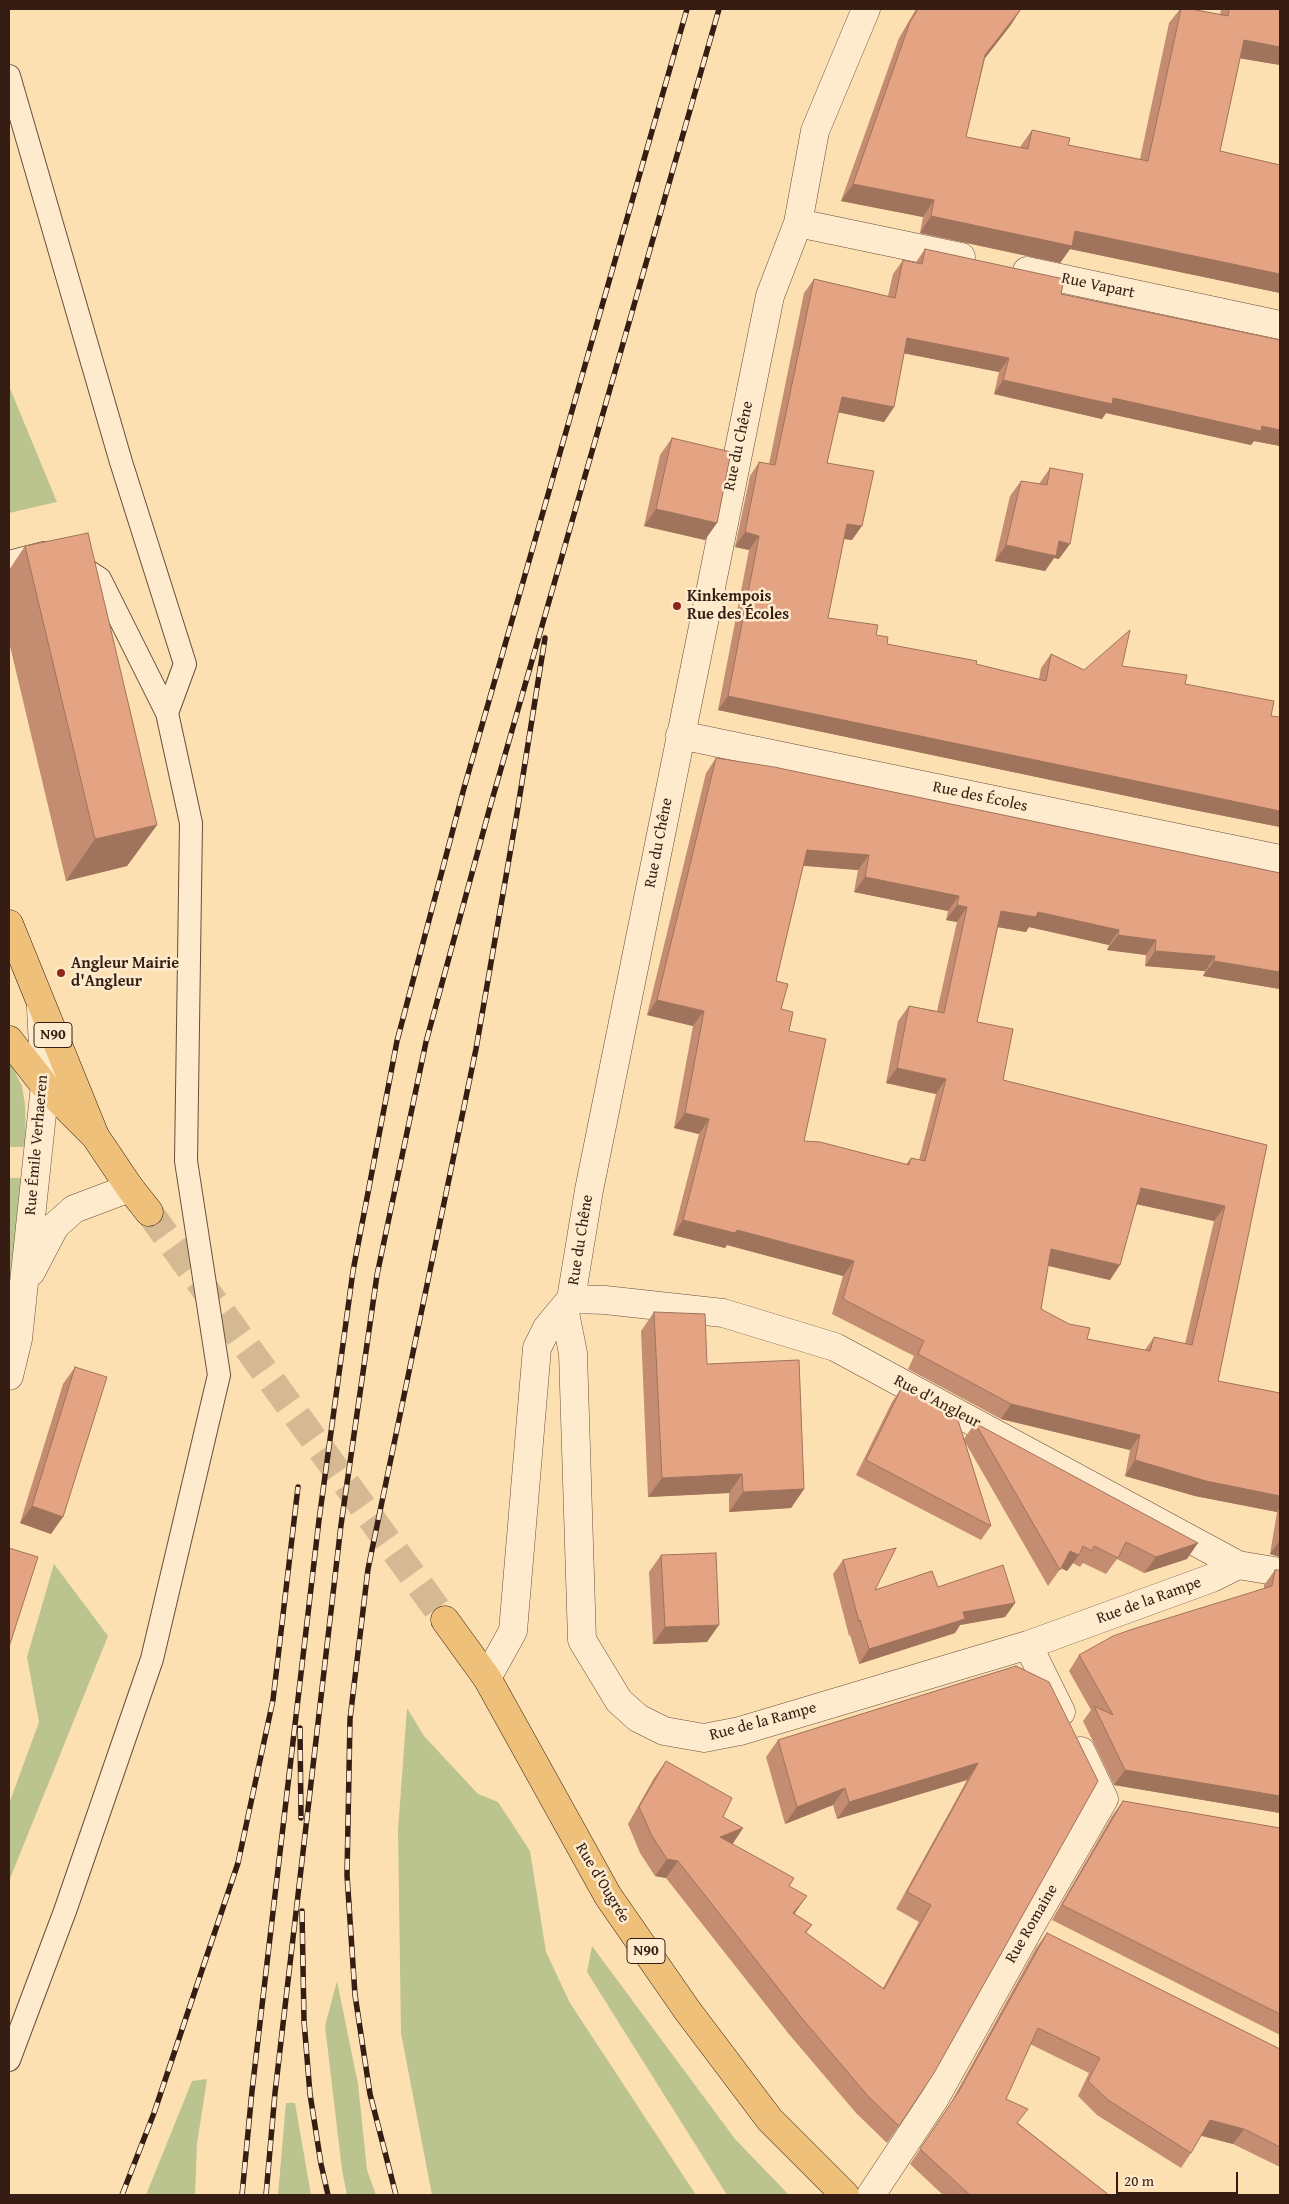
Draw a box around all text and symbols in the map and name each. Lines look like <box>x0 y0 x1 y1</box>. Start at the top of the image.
street label: Rue Vapart <box>1060 269 1136 303</box>
street label: Rue du Chêne <box>720 399 758 493</box>
place label: Kinkempois Rue des Écoles <box>687 587 789 625</box>
marker: Kinkempois Rue des Écoles <box>671 600 683 612</box>
street label: Rue des Écoles <box>931 778 1029 816</box>
street label: Rue du Chêne <box>641 796 677 890</box>
place label: Angleur Mairie d'Angleur <box>71 954 179 992</box>
marker: Angleur Mairie d'Angleur <box>55 967 67 979</box>
road number: N90 <box>34 1022 72 1048</box>
street label: Rue Émile Verhaeren <box>21 1074 53 1216</box>
street label: Rue du Chêne <box>564 1193 598 1287</box>
street label: Rue d'Angleur <box>890 1371 984 1433</box>
street label: Rue de la Rampe <box>1094 1573 1204 1629</box>
street label: Rue de la Rampe <box>707 1698 819 1746</box>
street label: Rue d'Ougrée <box>571 1840 633 1926</box>
street label: Rue Romaine <box>1002 1881 1062 1967</box>
road number: N90 <box>627 1938 665 1964</box>
scale bar <box>1119 2162 1242 2194</box>
text: 20 m <box>1124 2170 1154 2191</box>

